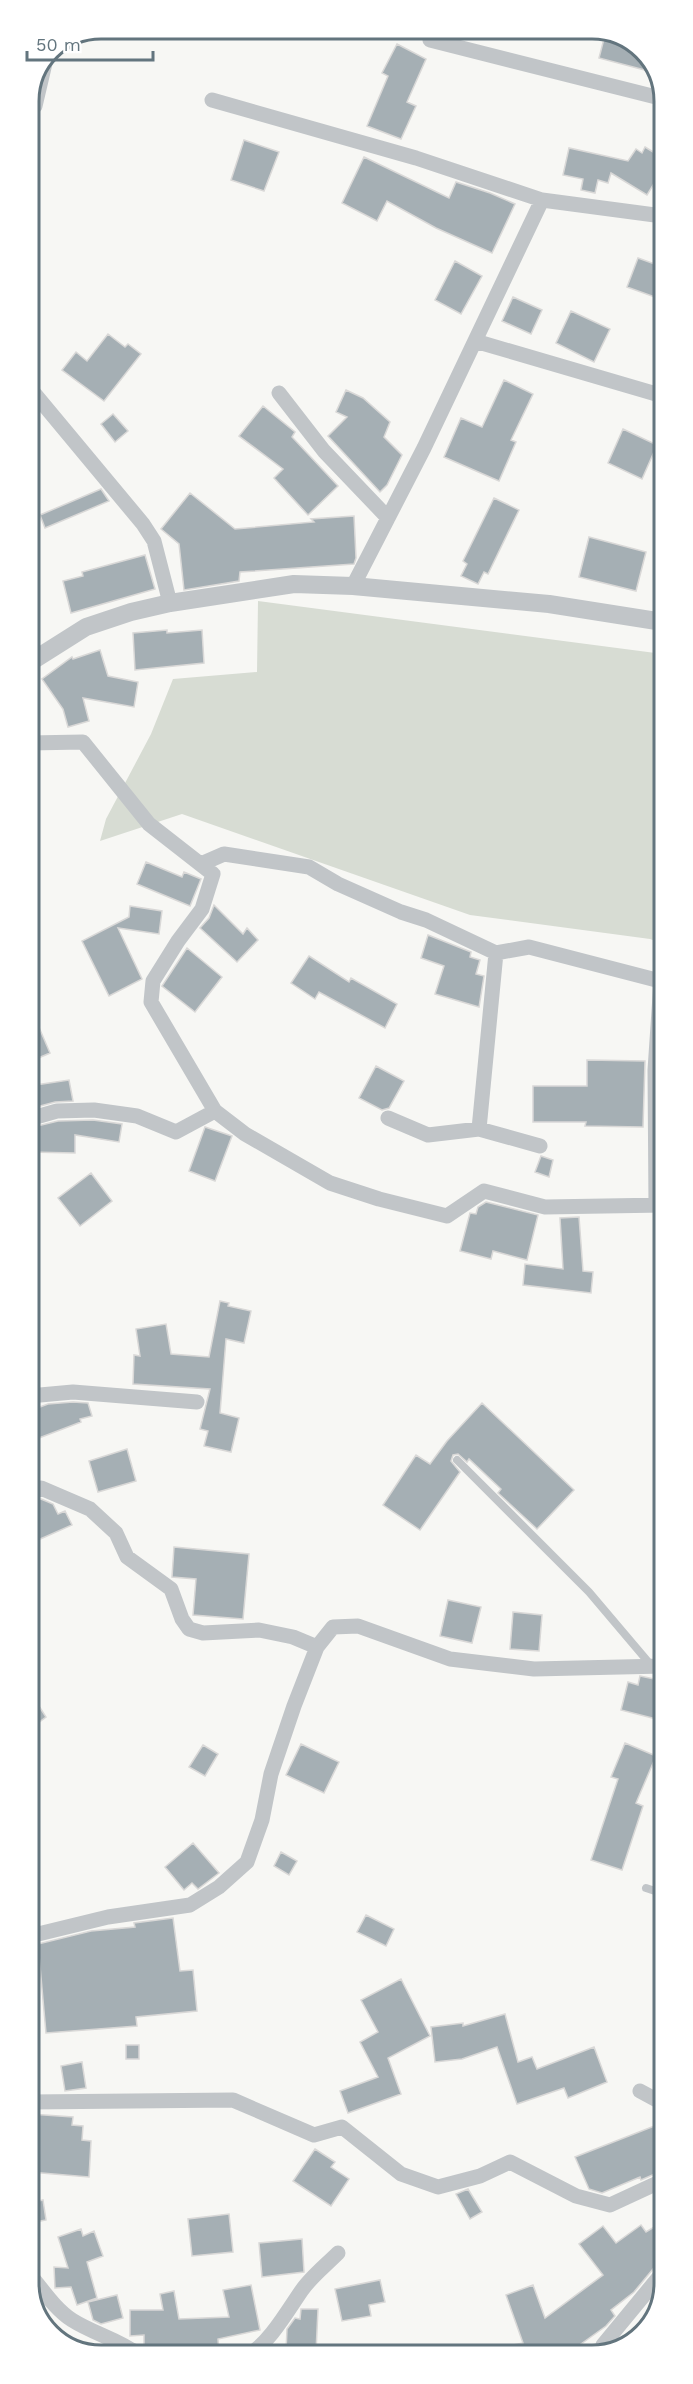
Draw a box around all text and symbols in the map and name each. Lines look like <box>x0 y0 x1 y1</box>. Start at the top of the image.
scale bar <box>27 24 153 62</box>
text: 50 m <box>36 34 81 55</box>

